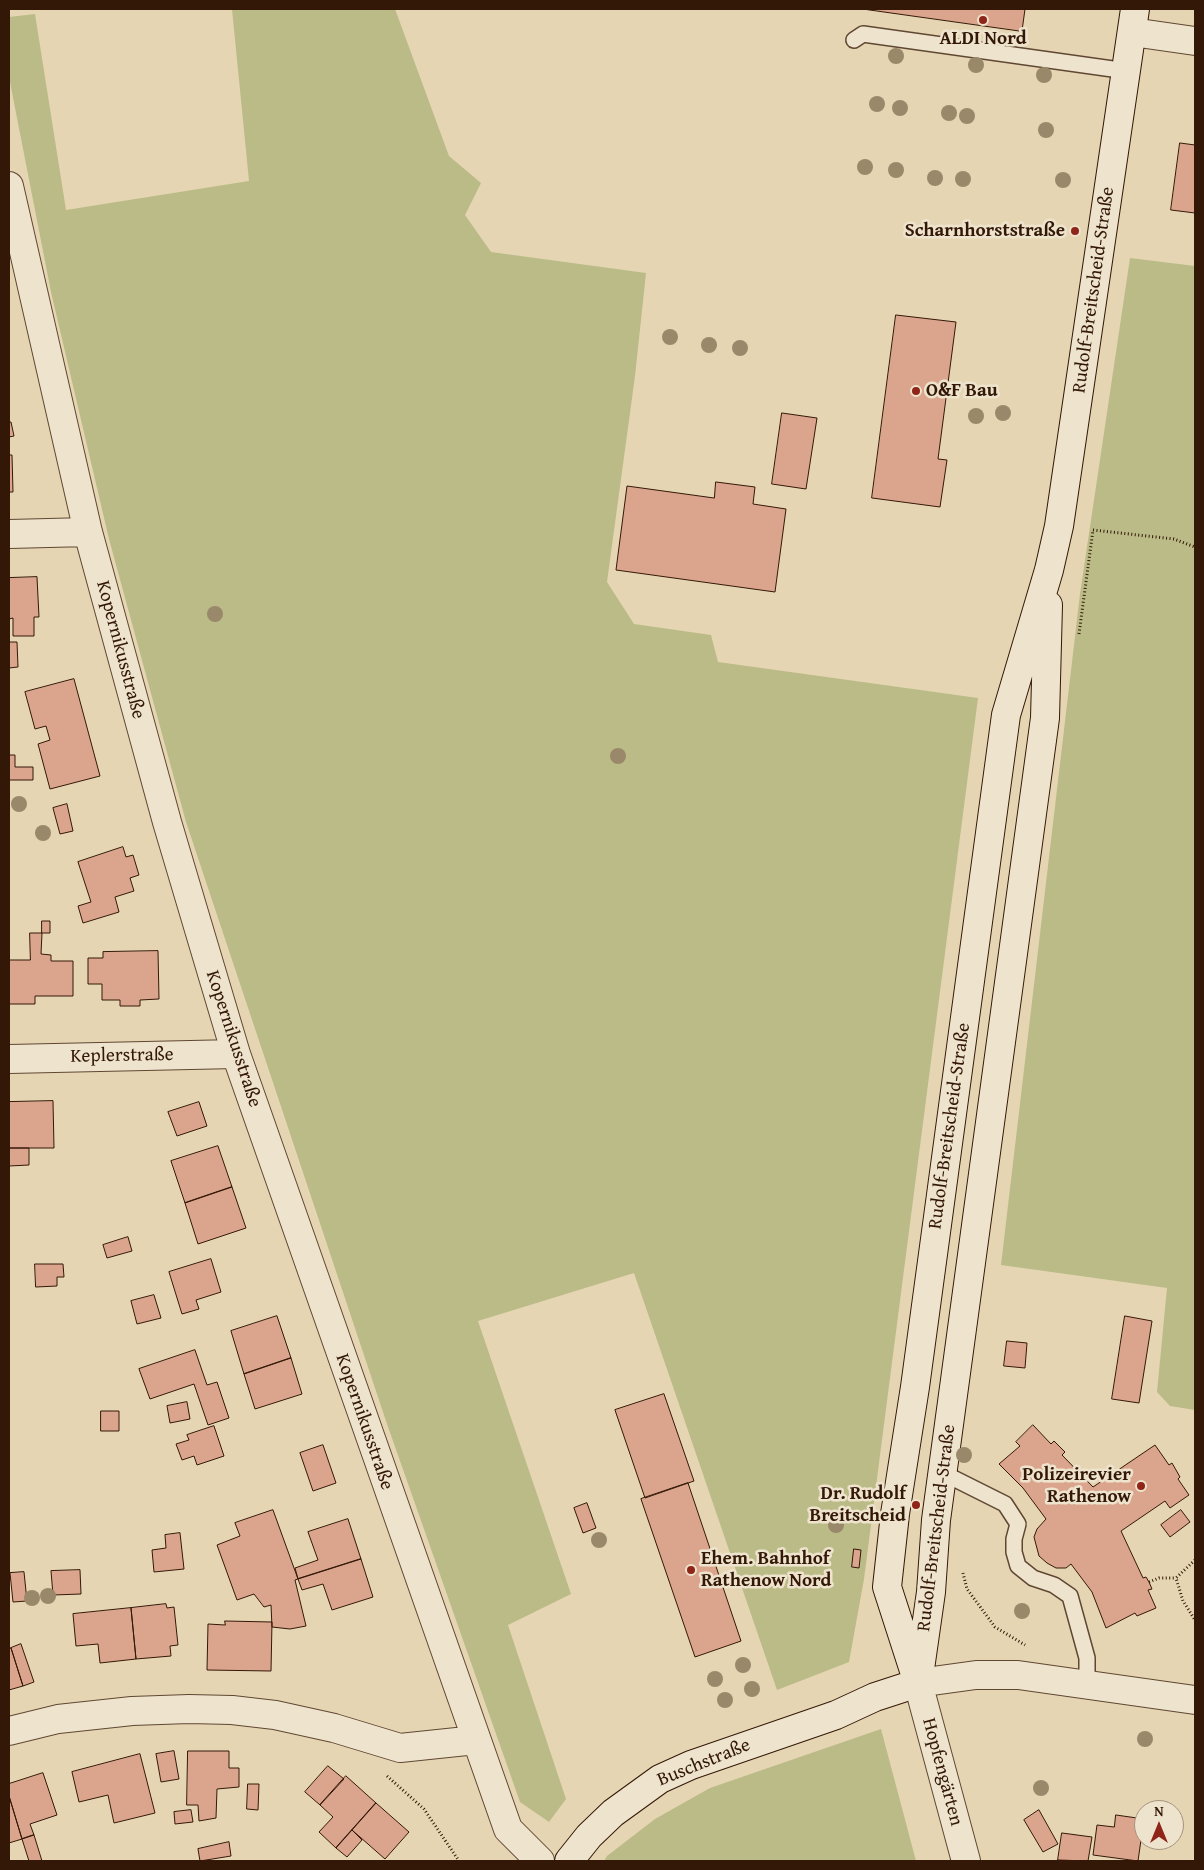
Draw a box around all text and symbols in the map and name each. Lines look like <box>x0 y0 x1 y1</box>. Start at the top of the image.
marker: ALDI Nord <box>977 14 989 26</box>
place label: ALDI Nord <box>939 28 1027 50</box>
street label: Rudolf-Breitscheid-Straße <box>1068 185 1120 395</box>
place label: Scharnhorststraße <box>905 220 1065 242</box>
marker: Scharnhorststraße <box>1069 225 1081 237</box>
place label: O&F Bau <box>926 380 998 402</box>
marker: O&F Bau <box>910 385 922 397</box>
street label: Kopernikusstraße <box>91 578 149 722</box>
street label: Kopernikusstraße <box>200 968 266 1110</box>
street label: Rudolf-Breitscheid-Straße <box>924 1021 976 1231</box>
street label: Keplerstraße <box>70 1044 174 1068</box>
street label: Kopernikusstraße <box>330 1351 398 1493</box>
street label: Rudolf-Breitscheid-Straße <box>913 1423 961 1633</box>
place label: Polizeirevier Rathenow <box>1022 1464 1131 1508</box>
marker: Polizeirevier Rathenow <box>1135 1480 1147 1492</box>
place label: Dr. Rudolf Breitscheid <box>809 1483 906 1527</box>
marker: Dr. Rudolf Breitscheid <box>910 1499 922 1511</box>
place label: Ehem. Bahnhof Rathenow Nord <box>701 1548 831 1592</box>
marker: Ehem. Bahnhof Rathenow Nord <box>685 1564 697 1576</box>
street label: Hopfengärten <box>917 1716 967 1828</box>
street label: Buschstraße <box>654 1734 754 1792</box>
north arrow <box>1134 1800 1184 1850</box>
text: N <box>1154 1801 1164 1821</box>

